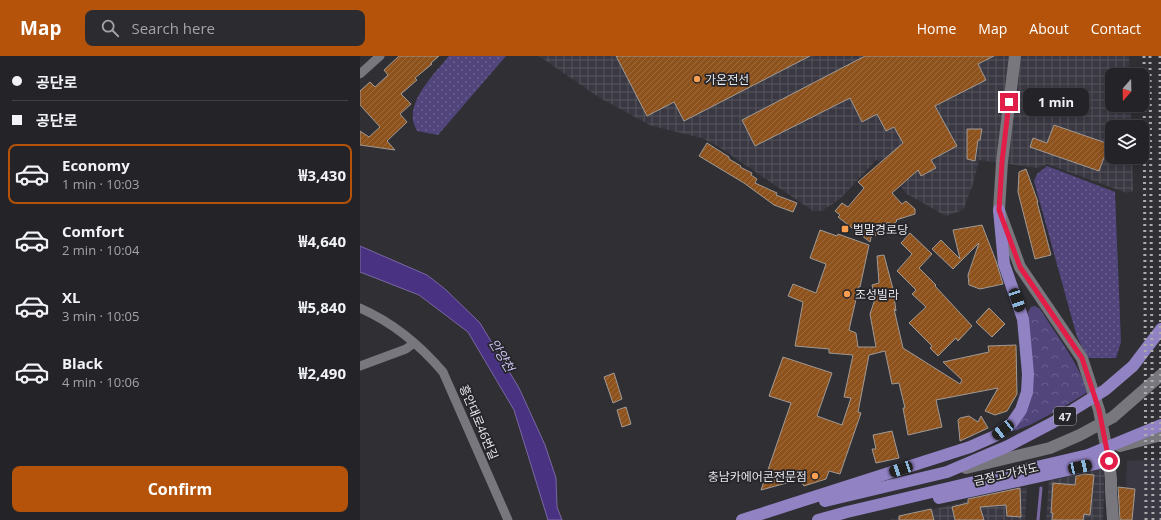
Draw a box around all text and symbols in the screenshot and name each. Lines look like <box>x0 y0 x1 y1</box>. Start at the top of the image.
search box <box>85 10 365 46</box>
text: Map <box>20 15 61 41</box>
icon: search <box>99 17 121 39</box>
text: Search here <box>131 18 215 38</box>
text: Home <box>917 19 956 38</box>
text: Map <box>978 19 1007 38</box>
text: About <box>1029 19 1069 38</box>
text: Contact <box>1091 19 1141 38</box>
north arrow <box>1105 68 1149 112</box>
map controls <box>1105 68 1149 164</box>
place label: 가온전선 <box>705 71 749 88</box>
text: 공단로 <box>36 72 77 92</box>
marker: 가온전선 <box>692 74 702 84</box>
callout: 1 min <box>1023 88 1089 116</box>
route end <box>1000 93 1018 111</box>
text: 1 min <box>1038 93 1074 111</box>
text: 공단로 <box>36 110 77 130</box>
button: layers <box>1105 120 1149 164</box>
text: Economy <box>62 155 130 175</box>
icon: car <box>14 156 50 192</box>
text: ₩3,430 <box>299 165 346 185</box>
text: 1 min · 10:03 <box>62 175 139 193</box>
text: Comfort <box>62 221 124 241</box>
place label: 벌말경로당 <box>853 221 908 238</box>
icon: car <box>14 222 50 258</box>
marker: 벌말경로당 <box>840 224 850 234</box>
text: ₩4,640 <box>299 231 346 251</box>
text: 2 min · 10:04 <box>62 241 139 259</box>
place label: 조성빌라 <box>855 286 899 303</box>
text: XL <box>62 287 80 307</box>
car <box>1007 287 1027 313</box>
icon: car <box>14 288 50 324</box>
marker: 조성빌라 <box>842 289 852 299</box>
text: ₩5,840 <box>299 297 346 317</box>
text: 3 min · 10:05 <box>62 307 139 325</box>
water label: 안양천 <box>485 335 519 376</box>
text: Black <box>62 353 103 373</box>
icon: car <box>14 354 50 390</box>
text: ₩2,490 <box>299 363 346 383</box>
text: 4 min · 10:06 <box>62 373 139 391</box>
street label: 흥안대로46번길 <box>456 382 502 462</box>
road number: 47 <box>1054 407 1076 425</box>
car <box>990 418 1016 442</box>
route start <box>1100 452 1118 470</box>
street label: 금정고가차도 <box>972 458 1040 490</box>
car <box>1067 459 1093 475</box>
car <box>888 460 914 478</box>
button: Confirm <box>12 466 348 512</box>
place label: 충남카에어콘전문점 <box>708 468 807 485</box>
marker: 충남카에어콘전문점 <box>810 471 820 481</box>

